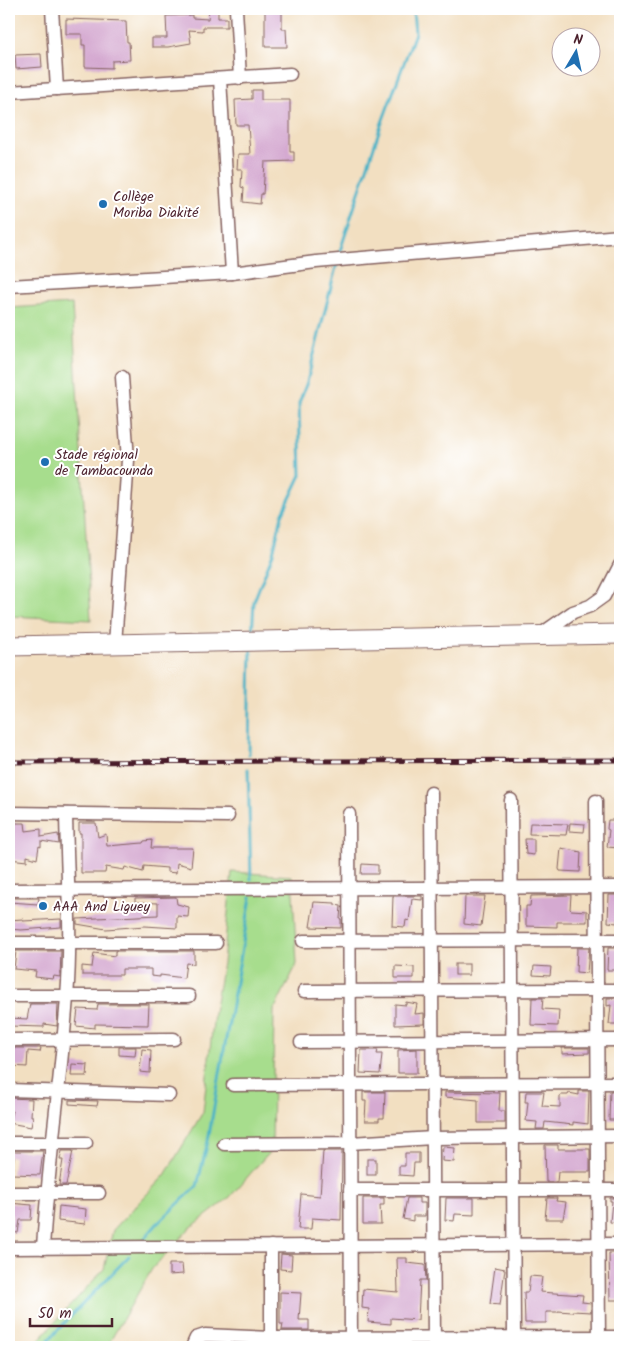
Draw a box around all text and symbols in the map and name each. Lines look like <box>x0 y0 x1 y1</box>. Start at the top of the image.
north arrow <box>552 28 602 78</box>
text: N <box>572 29 584 52</box>
place label: Collège Moriba Diakité <box>113 186 199 224</box>
marker: Collège Moriba Diakité <box>97 198 109 210</box>
place label: Stade régional de Tambacounda <box>55 444 153 482</box>
marker: Stade régional de Tambacounda <box>39 456 51 468</box>
place label: AAA And Liguey <box>53 896 150 918</box>
marker: AAA And Liguey <box>37 900 49 912</box>
scale bar <box>30 1296 112 1328</box>
text: 50 m <box>38 1302 72 1326</box>

